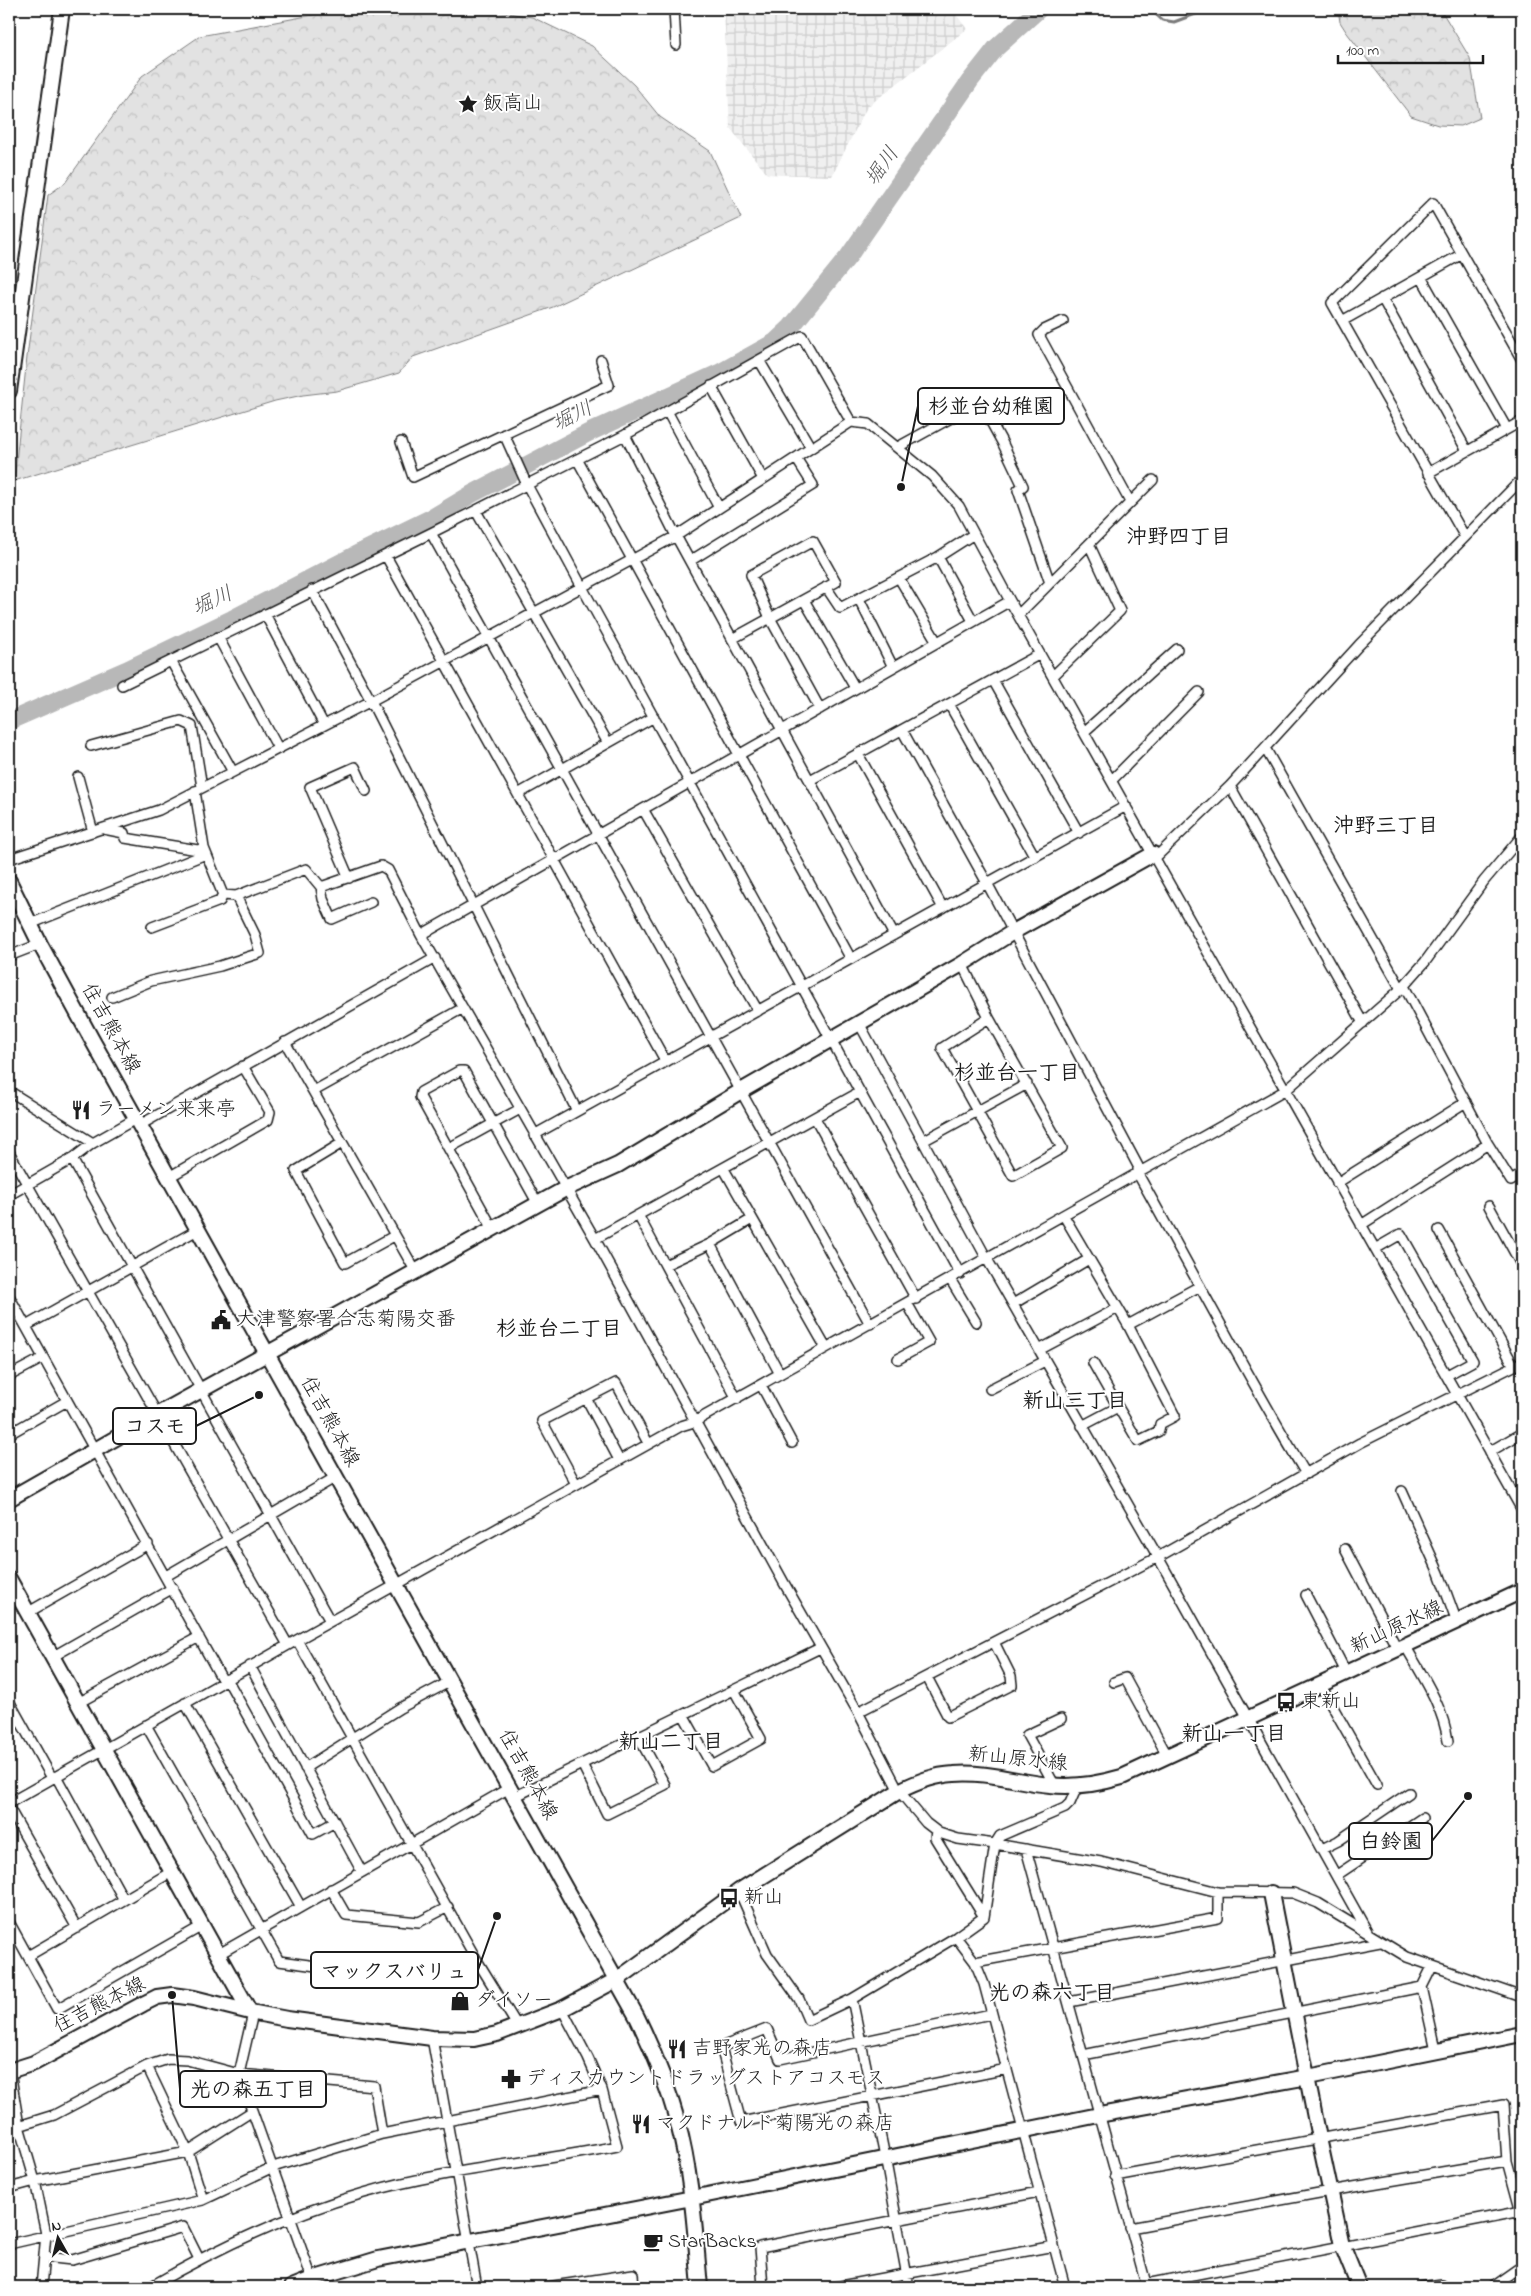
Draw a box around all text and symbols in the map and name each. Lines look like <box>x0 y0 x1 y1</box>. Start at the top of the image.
scale bar <box>1338 32 1484 64</box>
text: 100 m <box>1346 40 1379 62</box>
place label: 飯高山 <box>483 90 543 119</box>
place icon: 飯高山 <box>457 93 479 115</box>
water label: 堀川 <box>859 141 907 193</box>
callout: 杉並台幼稚園 <box>918 388 1064 424</box>
text: 杉並台幼稚園 <box>928 393 1054 423</box>
water label: 堀川 <box>547 394 599 440</box>
district label: 沖野四丁目 <box>1127 523 1232 553</box>
water label: 堀川 <box>188 580 238 624</box>
district label: 沖野三丁目 <box>1334 812 1439 842</box>
street label: 住吉熊本線 <box>73 978 147 1080</box>
district label: 杉並台一丁目 <box>954 1059 1080 1089</box>
place label: ラーメン来来亭 <box>96 1096 236 1125</box>
restaurant icon: ラーメン来来亭 <box>70 1099 92 1121</box>
place label: 大津警察署合志菊陽交番 <box>236 1306 456 1335</box>
public building icon: 大津警察署合志菊陽交番 <box>210 1309 232 1331</box>
district label: 杉並台二丁目 <box>496 1315 622 1345</box>
street label: 住吉熊本線 <box>292 1371 366 1473</box>
district label: 新山三丁目 <box>1023 1387 1128 1417</box>
callout: コスモ <box>113 1408 196 1444</box>
text: コスモ <box>124 1413 186 1443</box>
street label: 新山原水線 <box>1346 1594 1448 1662</box>
place label: 東新山 <box>1301 1688 1361 1717</box>
bus stop icon: 東新山 <box>1275 1691 1297 1713</box>
district label: 新山一丁目 <box>1182 1720 1287 1750</box>
street label: 住吉熊本線 <box>490 1724 564 1826</box>
district label: 新山二丁目 <box>619 1728 724 1758</box>
street label: 新山原水線 <box>967 1740 1069 1780</box>
callout: 白鈴園 <box>1349 1823 1432 1859</box>
text: 白鈴園 <box>1360 1828 1423 1858</box>
place label: 新山 <box>744 1884 784 1913</box>
bus stop icon: 新山 <box>718 1887 740 1909</box>
callout: マックスバリュ <box>311 1952 478 1988</box>
text: マックスバリュ <box>321 1958 468 1988</box>
street label: 住吉熊本線 <box>49 1970 151 2042</box>
district label: 光の森六丁目 <box>989 1979 1115 2009</box>
place label: ダイソー <box>475 1987 553 2016</box>
shop icon: ダイソー <box>449 1990 471 2012</box>
place label: 吉野家光の森店 <box>692 2035 832 2064</box>
restaurant icon: 吉野家光の森店 <box>666 2038 688 2060</box>
place label: ディスカウントドラッグストアコスモス <box>526 2065 885 2094</box>
pharmacy icon: ディスカウントドラッグストアコスモス <box>500 2068 522 2090</box>
callout: 光の森五丁目 <box>180 2071 326 2107</box>
text: 光の森五丁目 <box>190 2076 316 2106</box>
place label: マクドナルド菊陽光の森店 <box>656 2110 894 2139</box>
restaurant icon: マクドナルド菊陽光の森店 <box>630 2113 652 2135</box>
north arrow <box>32 2214 82 2264</box>
text: N <box>50 2216 63 2238</box>
place label: StarBacks <box>668 2228 757 2257</box>
cafe icon: StarBacks <box>642 2231 664 2253</box>

